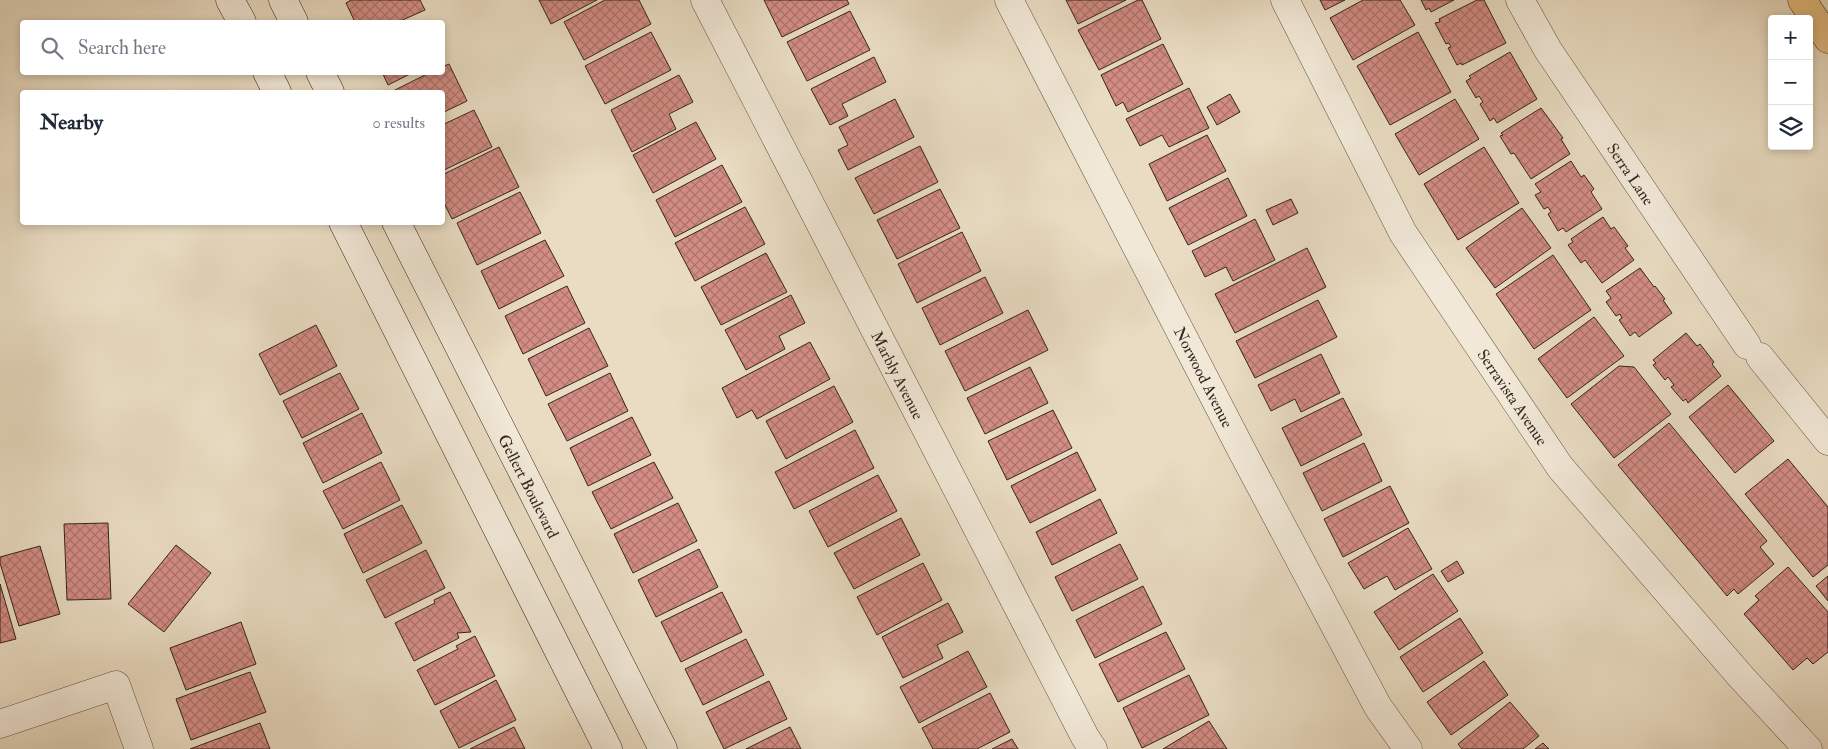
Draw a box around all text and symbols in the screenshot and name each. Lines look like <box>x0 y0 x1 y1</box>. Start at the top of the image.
map controls <box>1768 15 1813 150</box>
button: + <box>1768 15 1813 60</box>
search box <box>20 20 445 75</box>
icon: search <box>38 34 66 62</box>
text: Search here <box>78 36 166 60</box>
button: − <box>1768 60 1813 105</box>
button: layers <box>1768 105 1813 150</box>
text: Nearby <box>40 109 103 136</box>
text: 0 results <box>372 113 425 133</box>
street label: Serra Lane <box>1602 140 1658 210</box>
street label: Norwood Avenue <box>1169 324 1237 431</box>
street label: Marbly Avenue <box>866 328 928 423</box>
street label: Serravista Avenue <box>1473 346 1552 450</box>
street label: Gellert Boulevard <box>493 431 563 542</box>

